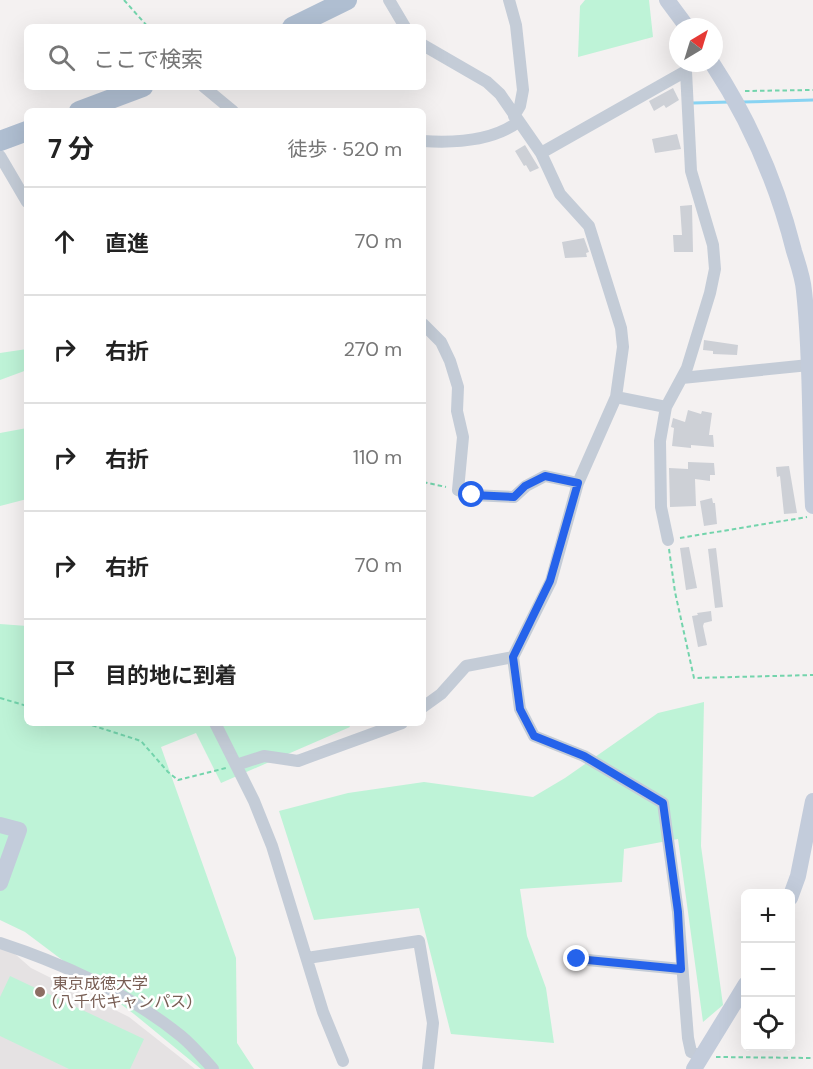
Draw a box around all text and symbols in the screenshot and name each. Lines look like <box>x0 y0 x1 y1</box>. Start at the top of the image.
north arrow <box>669 18 723 72</box>
search box <box>24 24 426 90</box>
icon: search <box>45 41 78 74</box>
text: ここで検索 <box>93 45 203 74</box>
text: 7 分 <box>48 132 94 166</box>
text: 徒歩 · 520 m <box>287 136 402 162</box>
icon: ahead <box>48 225 81 258</box>
text: 70 m <box>355 228 402 254</box>
text: 直進 <box>105 229 149 258</box>
icon: right <box>48 333 81 366</box>
text: 270 m <box>344 336 402 362</box>
text: 右折 <box>105 337 149 366</box>
icon: right <box>48 441 81 474</box>
text: 110 m <box>353 444 402 470</box>
text: 右折 <box>105 445 149 474</box>
route start <box>458 481 484 507</box>
icon: right <box>48 549 81 582</box>
text: 70 m <box>355 552 402 578</box>
text: 右折 <box>105 553 149 582</box>
icon: arrive <box>48 657 81 690</box>
text: 目的地に到着 <box>105 661 237 690</box>
map controls <box>741 889 795 1051</box>
button: + <box>741 889 795 943</box>
button: − <box>741 943 795 997</box>
route end <box>563 945 589 971</box>
place label: 東京成徳大学 (八千代キャンパス) <box>52 973 192 1012</box>
marker: 東京成徳大学 (八千代キャンパス) <box>33 985 47 999</box>
button: locate <box>741 997 795 1051</box>

